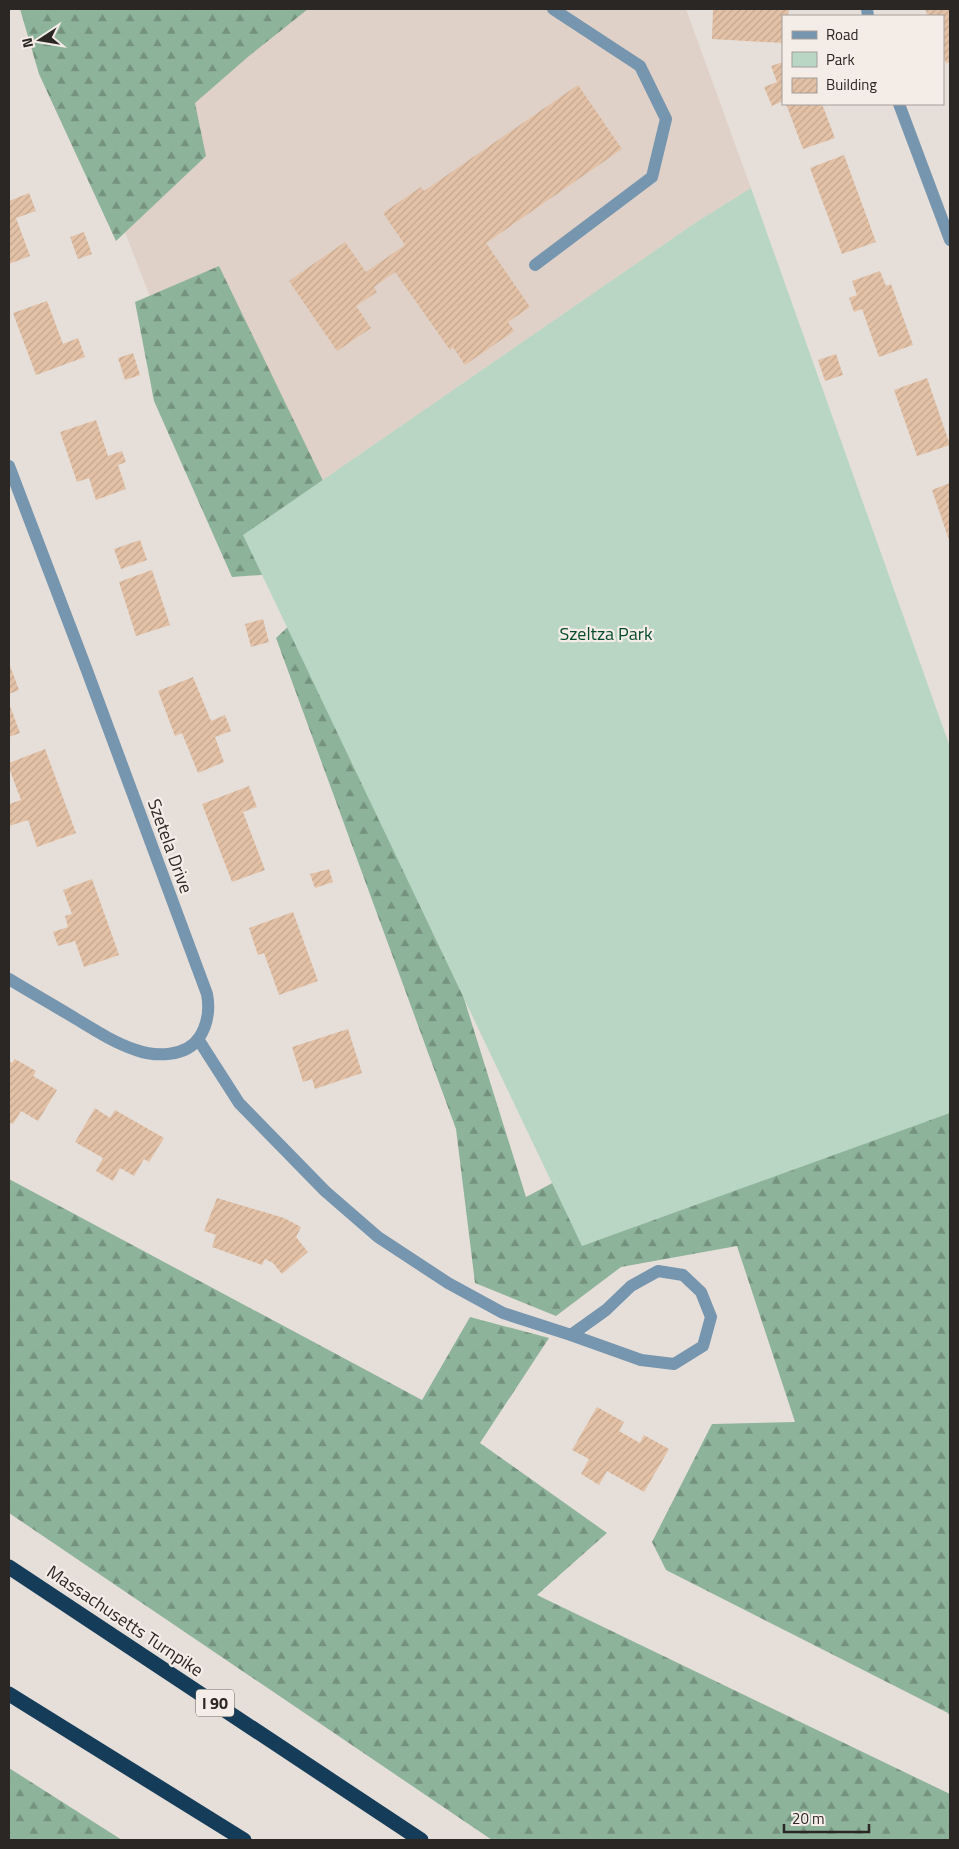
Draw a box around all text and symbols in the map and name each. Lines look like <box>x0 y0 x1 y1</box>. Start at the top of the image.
north arrow <box>15 15 65 65</box>
legend <box>782 15 944 105</box>
text: Road <box>826 23 858 46</box>
text: N <box>16 36 38 50</box>
text: Park <box>826 48 855 71</box>
text: Building <box>826 73 877 96</box>
park label: Szeltza Park <box>559 620 653 647</box>
street label: Szetela Drive <box>141 795 200 897</box>
street label: Massachusetts Turnpike <box>42 1558 209 1683</box>
road number: I 90 <box>196 1690 234 1716</box>
scale bar <box>784 1802 869 1834</box>
text: 20 m <box>792 1807 825 1830</box>

